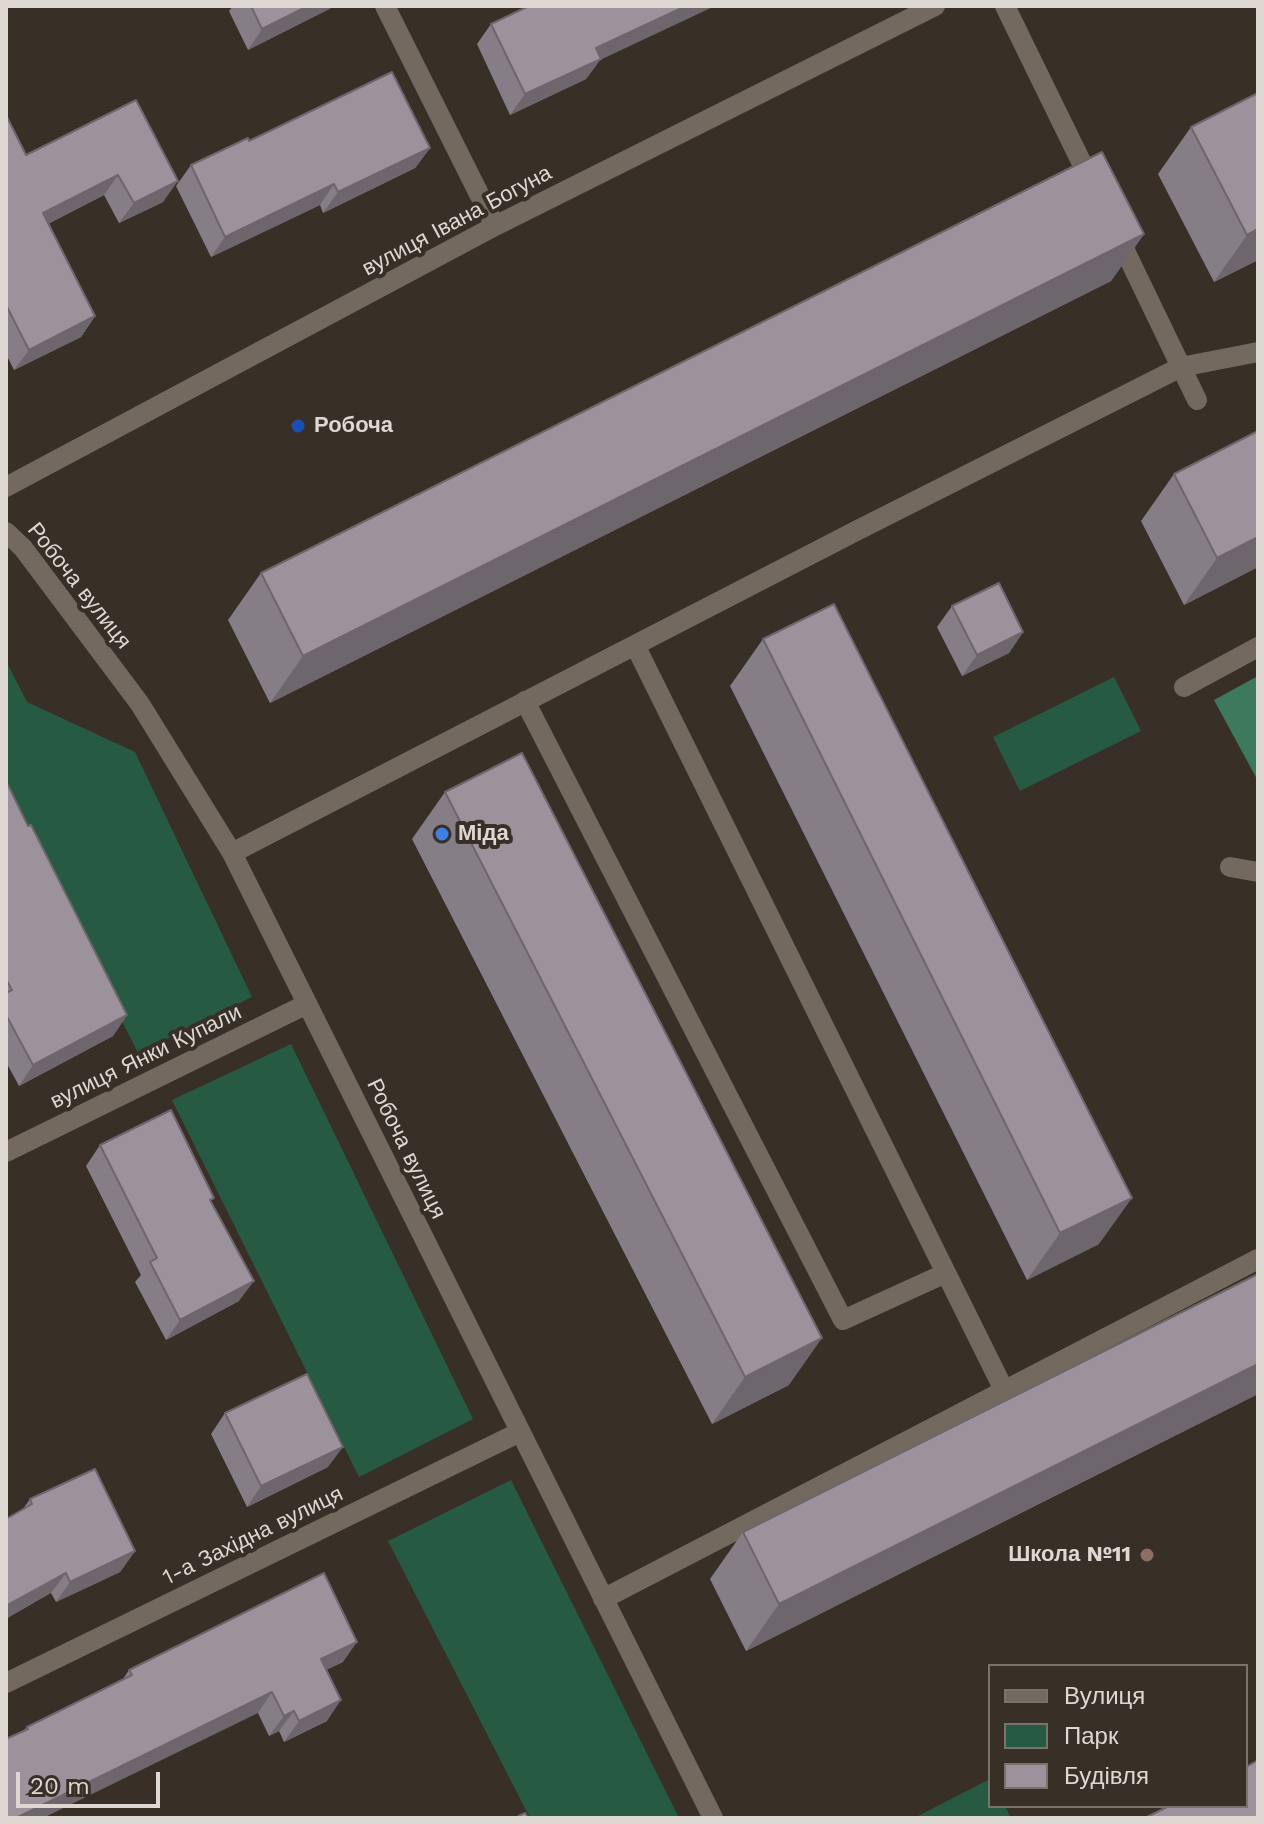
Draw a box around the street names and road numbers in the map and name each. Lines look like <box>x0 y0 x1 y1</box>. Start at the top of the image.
street label: вулиця Івана Богуна <box>358 160 556 282</box>
street label: Робоча вулиця <box>22 518 136 654</box>
street label: вулиця Янки Купали <box>46 999 246 1115</box>
street label: Робоча вулиця <box>361 1075 451 1223</box>
street label: 1-а Західна вулиця <box>159 1481 347 1591</box>

